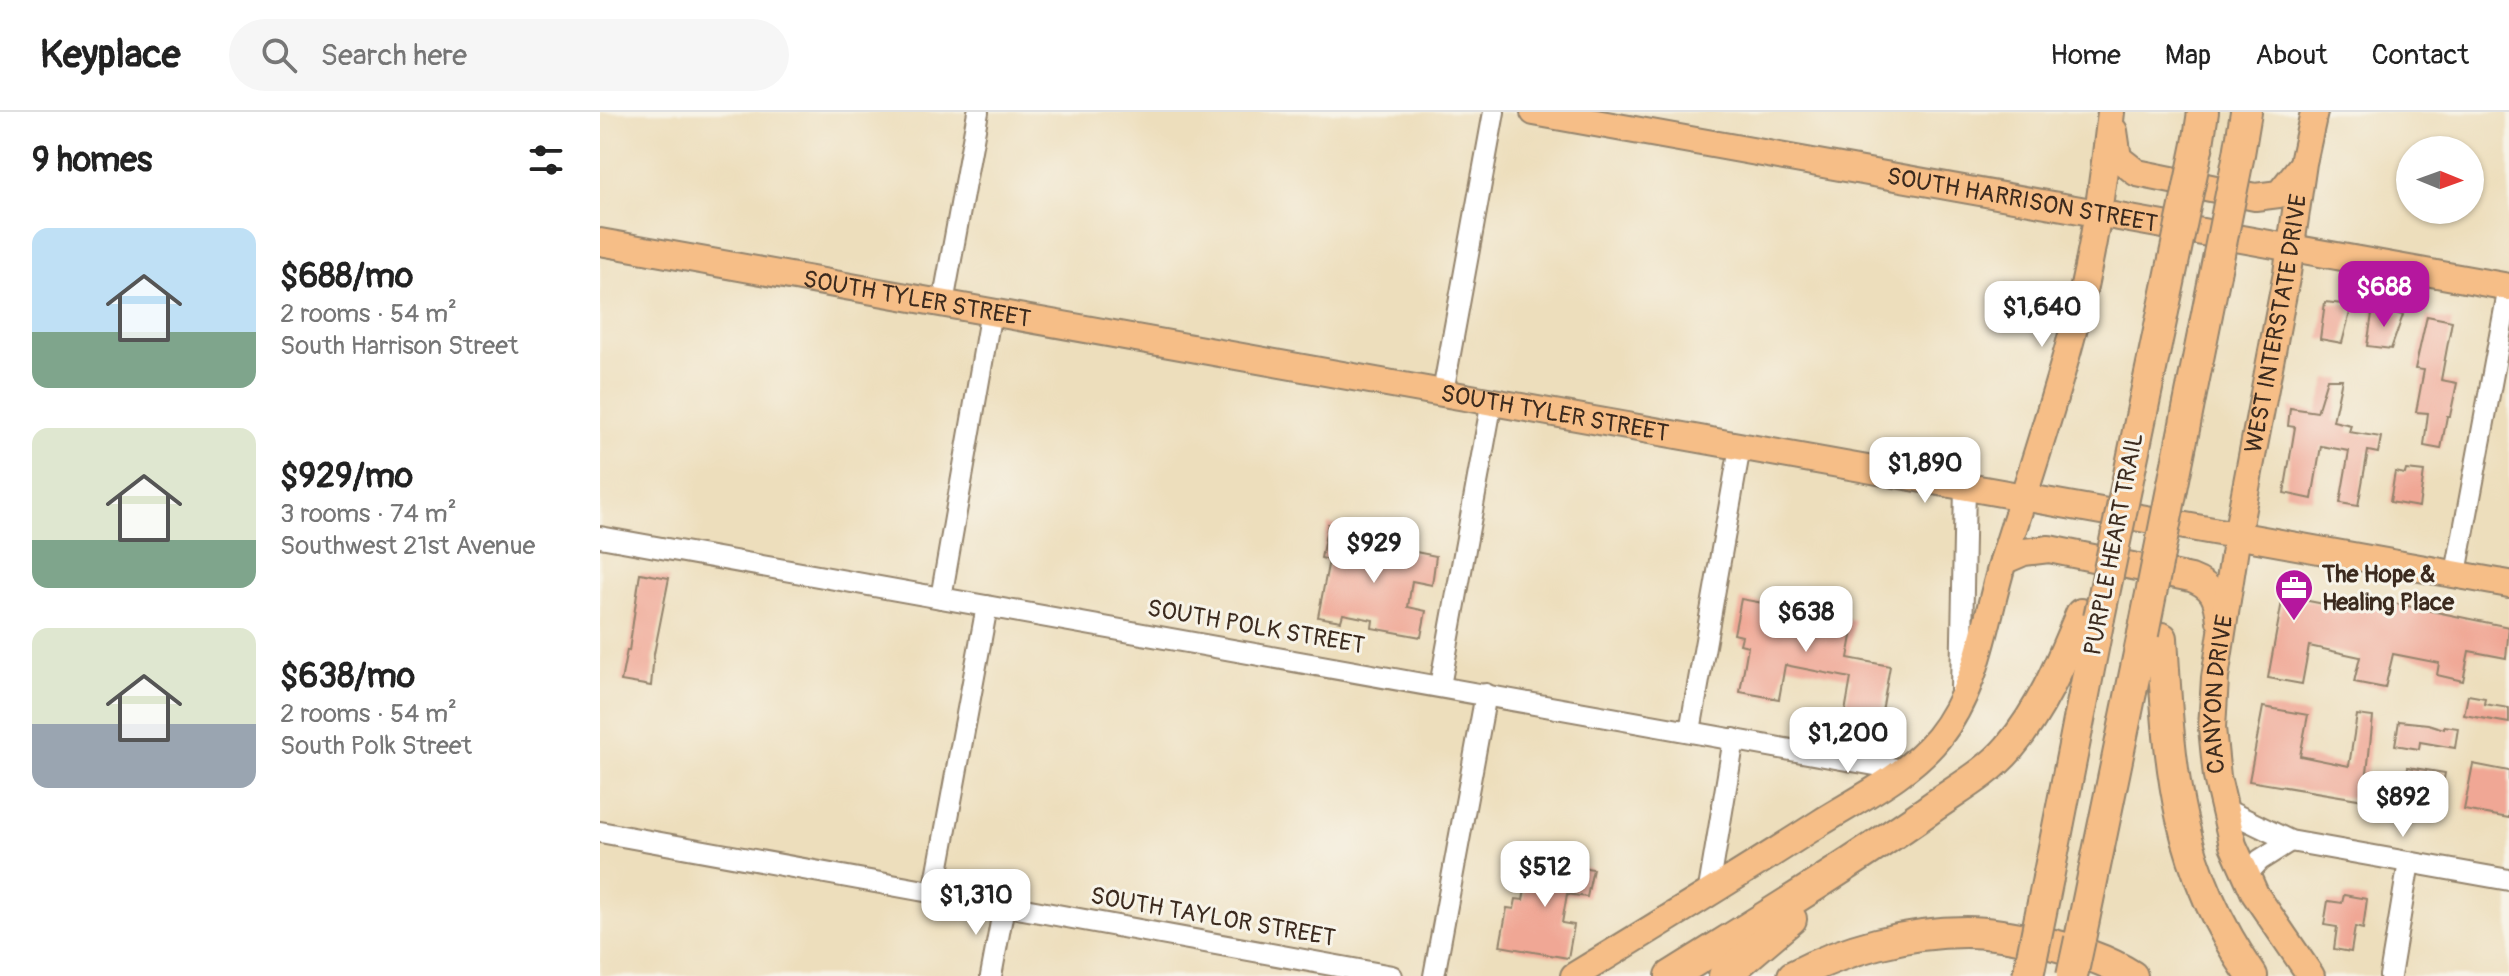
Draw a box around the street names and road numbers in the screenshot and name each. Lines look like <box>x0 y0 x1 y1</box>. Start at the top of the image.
street label: SOUTH HARRISON STREET <box>1885 161 2160 238</box>
street label: WEST INTERSTATE DRIVE <box>2239 192 2313 455</box>
street label: SOUTH TYLER STREET <box>801 264 1033 333</box>
street label: SOUTH TYLER STREET <box>1439 378 1671 448</box>
street label: PURPLE HEART TRAIL <box>2078 430 2150 658</box>
street label: SOUTH POLK STREET <box>1145 594 1367 660</box>
street label: CANYON DRIVE <box>2197 613 2239 775</box>
street label: SOUTH TAYLOR STREET <box>1088 881 1338 953</box>

